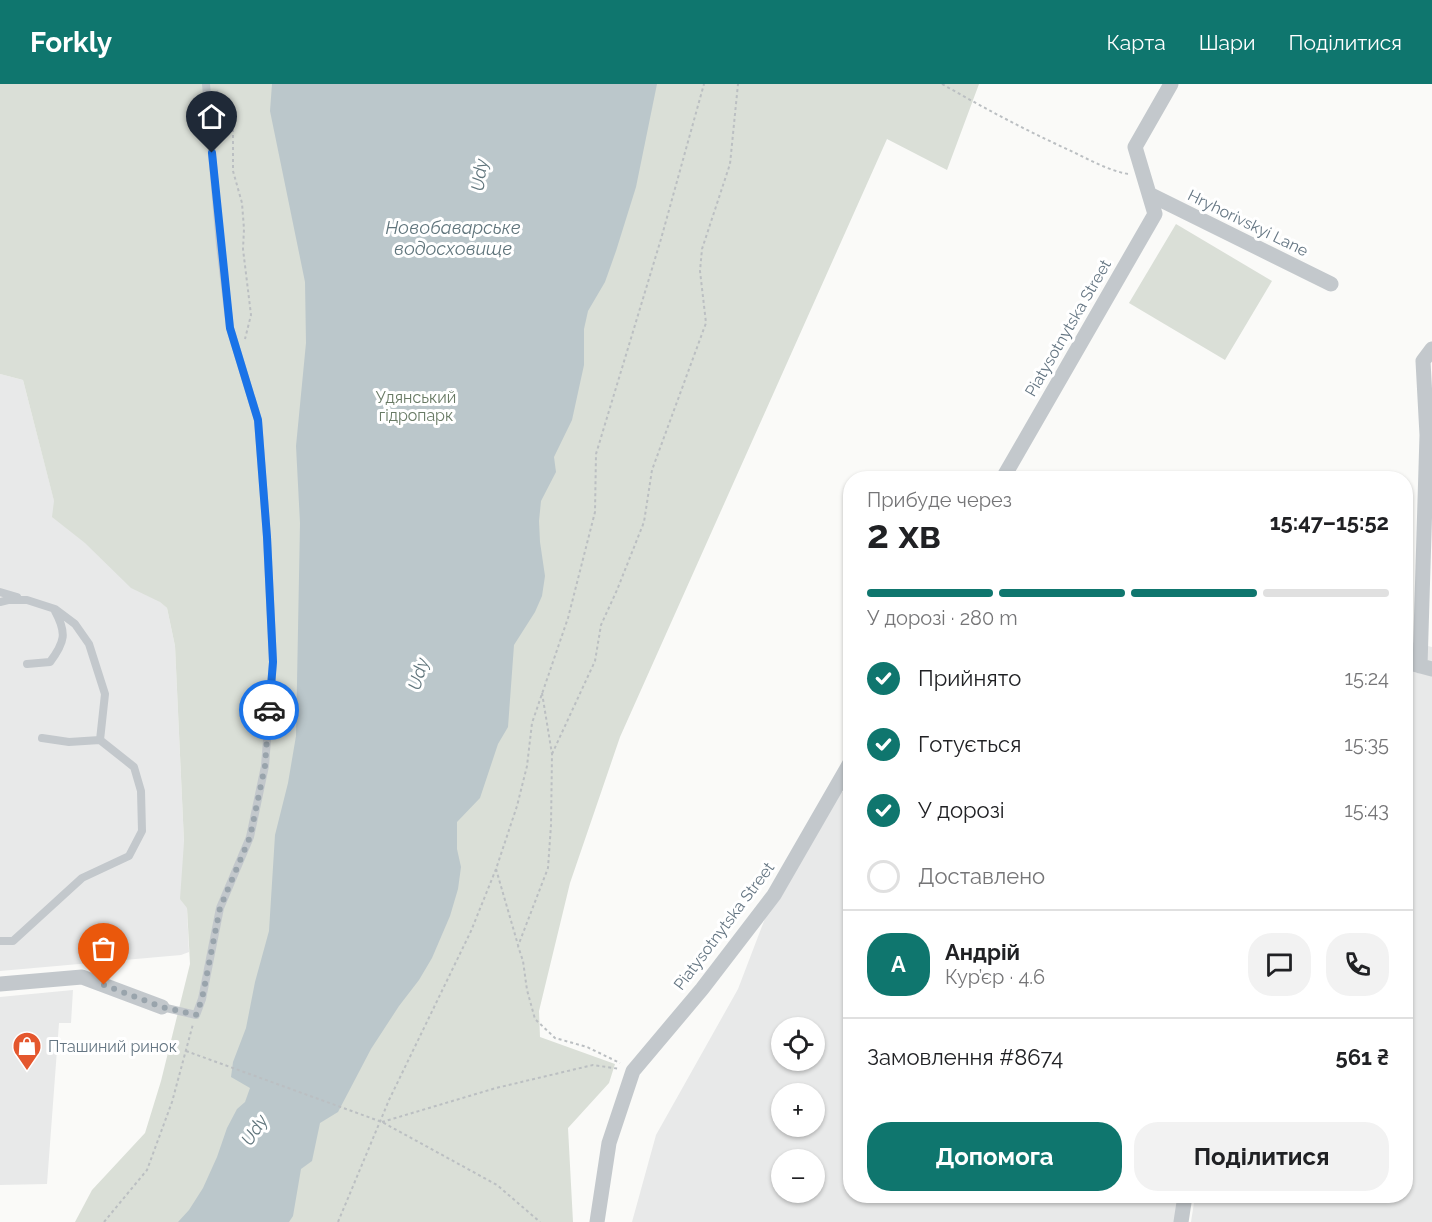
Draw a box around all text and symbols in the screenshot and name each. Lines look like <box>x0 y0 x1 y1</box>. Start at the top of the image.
text: Forkly <box>30 26 112 59</box>
text: Карта <box>1107 30 1166 55</box>
text: Шари <box>1199 30 1256 55</box>
text: Поділитися <box>1289 30 1402 55</box>
pin <box>186 91 237 153</box>
icon: home <box>195 100 228 133</box>
water label: Udy <box>467 156 492 192</box>
street label: Hryhorivskyi Lane <box>1185 186 1311 260</box>
water label: Новобаварське водосховище <box>385 217 521 259</box>
street label: Piatysotnytska Street <box>1021 256 1115 400</box>
park label: Удянський гідропарк <box>376 388 456 425</box>
text: Прибуде через <box>867 488 1012 512</box>
text: 15:47–15:52 <box>1270 509 1389 535</box>
text: 2 хв <box>867 511 941 557</box>
text: У дорозі · 280 m <box>867 606 1018 630</box>
water label: Udy <box>403 654 433 692</box>
icon: check <box>867 662 900 695</box>
text: Прийнято <box>918 665 1021 691</box>
text: 15:24 <box>1344 666 1389 690</box>
courier <box>239 680 299 740</box>
icon: car <box>253 694 286 727</box>
icon: check <box>867 728 900 761</box>
text: Готується <box>918 731 1021 757</box>
text: 15:35 <box>1344 732 1389 756</box>
icon: check <box>867 794 900 827</box>
text: У дорозі <box>918 797 1005 823</box>
text: 15:43 <box>1344 798 1389 822</box>
street label: Piatysotnytska Street <box>670 858 779 994</box>
text: Доставлено <box>918 863 1045 889</box>
pin <box>78 923 129 985</box>
icon: bag <box>87 932 120 965</box>
button: chat <box>1248 933 1311 996</box>
button: phone <box>1326 933 1389 996</box>
text: Андрій <box>945 939 1020 965</box>
text: А <box>891 951 906 977</box>
text: Кур’єр · 4.6 <box>945 965 1045 989</box>
map controls <box>771 1017 825 1203</box>
button: locate <box>771 1017 825 1071</box>
shop icon: Пташиний ринок <box>11 1030 43 1072</box>
place label: Пташиний ринок <box>48 1037 177 1056</box>
text: Замовлення #8674 <box>867 1044 1063 1070</box>
text: 561 ₴ <box>1336 1044 1389 1070</box>
button: + <box>771 1083 825 1137</box>
water label: Udy <box>236 1110 272 1149</box>
button: Допомога <box>867 1122 1122 1191</box>
button: Поділитися <box>1134 1122 1389 1191</box>
button: − <box>771 1149 825 1203</box>

